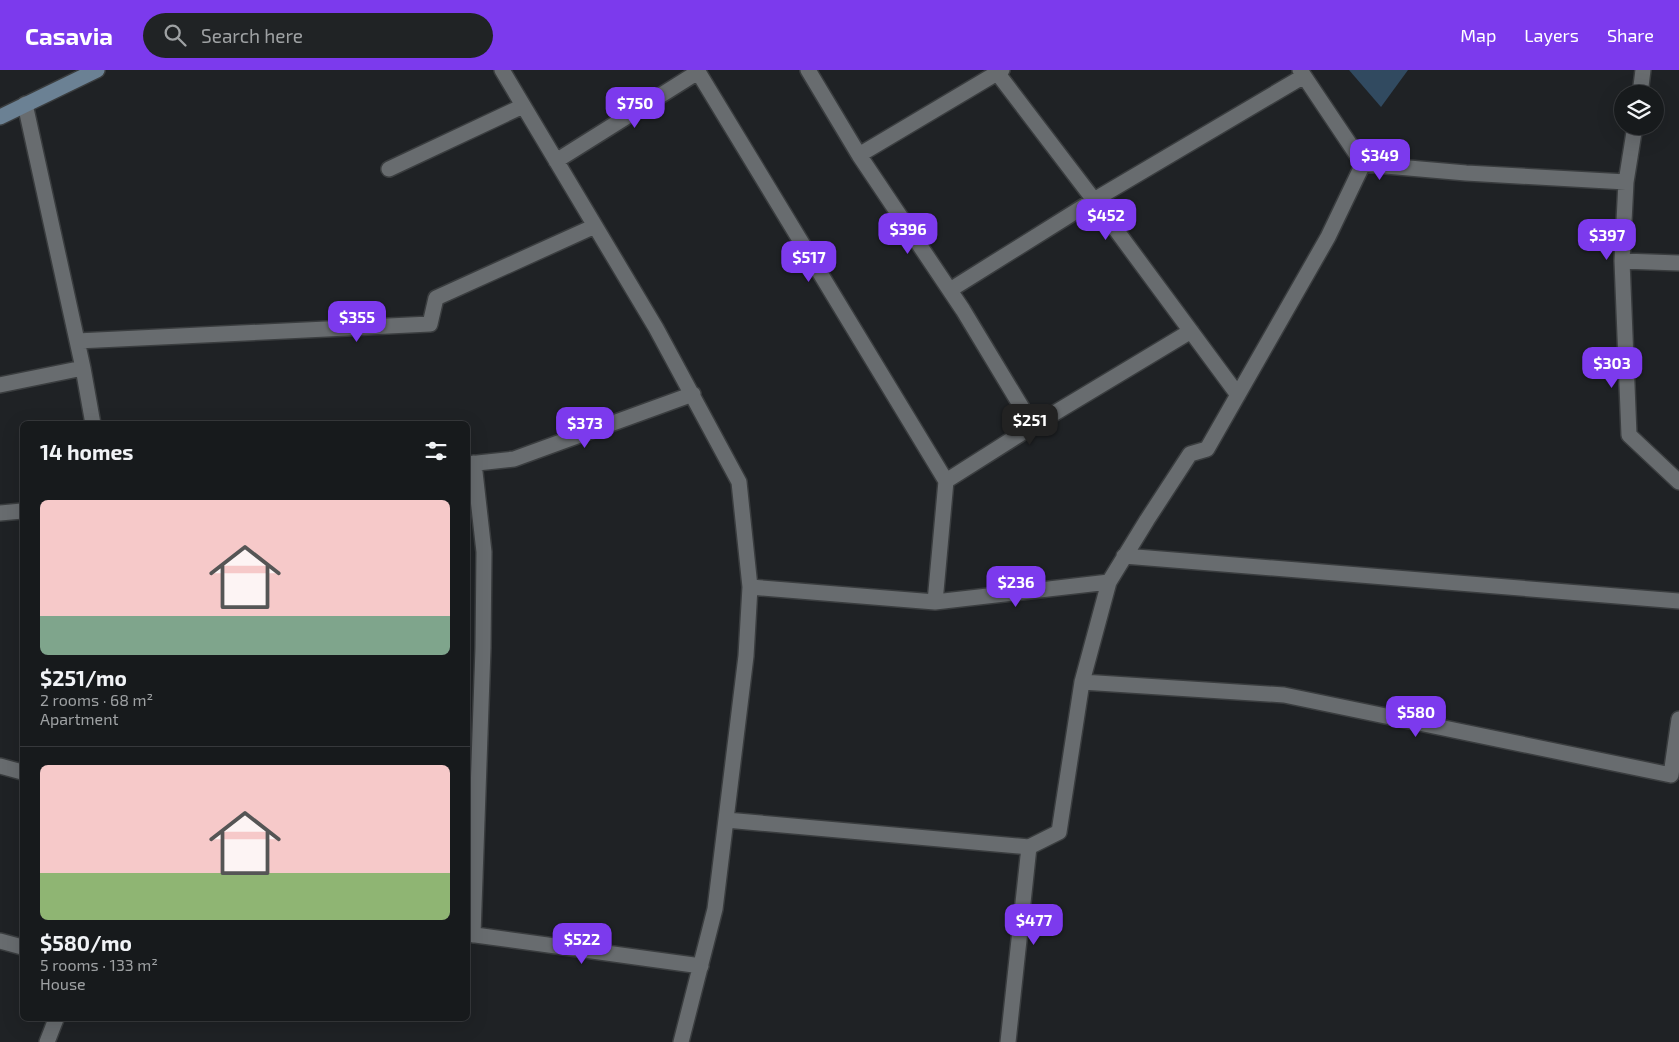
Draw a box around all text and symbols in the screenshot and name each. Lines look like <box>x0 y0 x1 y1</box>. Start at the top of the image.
search box <box>143 13 493 58</box>
text: Casavia <box>25 21 113 50</box>
icon: search <box>161 21 189 49</box>
text: Search here <box>201 24 303 47</box>
text: Map <box>1460 24 1496 46</box>
text: Layers <box>1524 24 1579 46</box>
text: Share <box>1607 24 1654 46</box>
map controls <box>1614 85 1664 135</box>
button: layers <box>1614 85 1664 135</box>
pin: $750 <box>605 87 665 129</box>
text: $750 <box>617 93 653 112</box>
pin: $349 <box>1350 138 1410 181</box>
text: $349 <box>1361 145 1399 164</box>
pin: $452 <box>1076 198 1136 241</box>
text: $452 <box>1087 205 1125 224</box>
pin: $396 <box>878 212 938 255</box>
pin: $397 <box>1577 218 1637 261</box>
text: $396 <box>889 219 927 238</box>
text: $397 <box>1589 225 1625 244</box>
pin: $517 <box>779 240 839 283</box>
text: $517 <box>792 247 826 266</box>
pin: $355 <box>327 300 387 343</box>
text: $355 <box>339 307 375 326</box>
pin: $303 <box>1582 346 1642 389</box>
text: $303 <box>1593 353 1631 372</box>
pin: $251 <box>1000 404 1060 446</box>
pin: $373 <box>555 406 615 449</box>
text: $251 <box>1013 410 1047 429</box>
text: $373 <box>567 413 603 432</box>
icon: filters <box>422 437 450 465</box>
text: 14 homes <box>40 439 134 464</box>
icon: home <box>200 532 290 622</box>
pin: $236 <box>986 566 1046 608</box>
text: $236 <box>997 572 1035 591</box>
text: $251/mo <box>40 665 127 690</box>
text: 2 rooms · 68 m² <box>40 690 153 709</box>
pin: $580 <box>1386 696 1446 738</box>
text: $580 <box>1397 702 1435 721</box>
text: Apartment <box>40 709 119 728</box>
icon: home <box>200 798 290 888</box>
pin: $477 <box>1004 904 1064 946</box>
text: $477 <box>1016 910 1052 929</box>
pin: $522 <box>552 922 612 965</box>
text: $522 <box>564 929 600 948</box>
text: $580/mo <box>40 930 132 955</box>
text: 5 rooms · 133 m² <box>40 955 158 974</box>
text: House <box>40 974 86 993</box>

